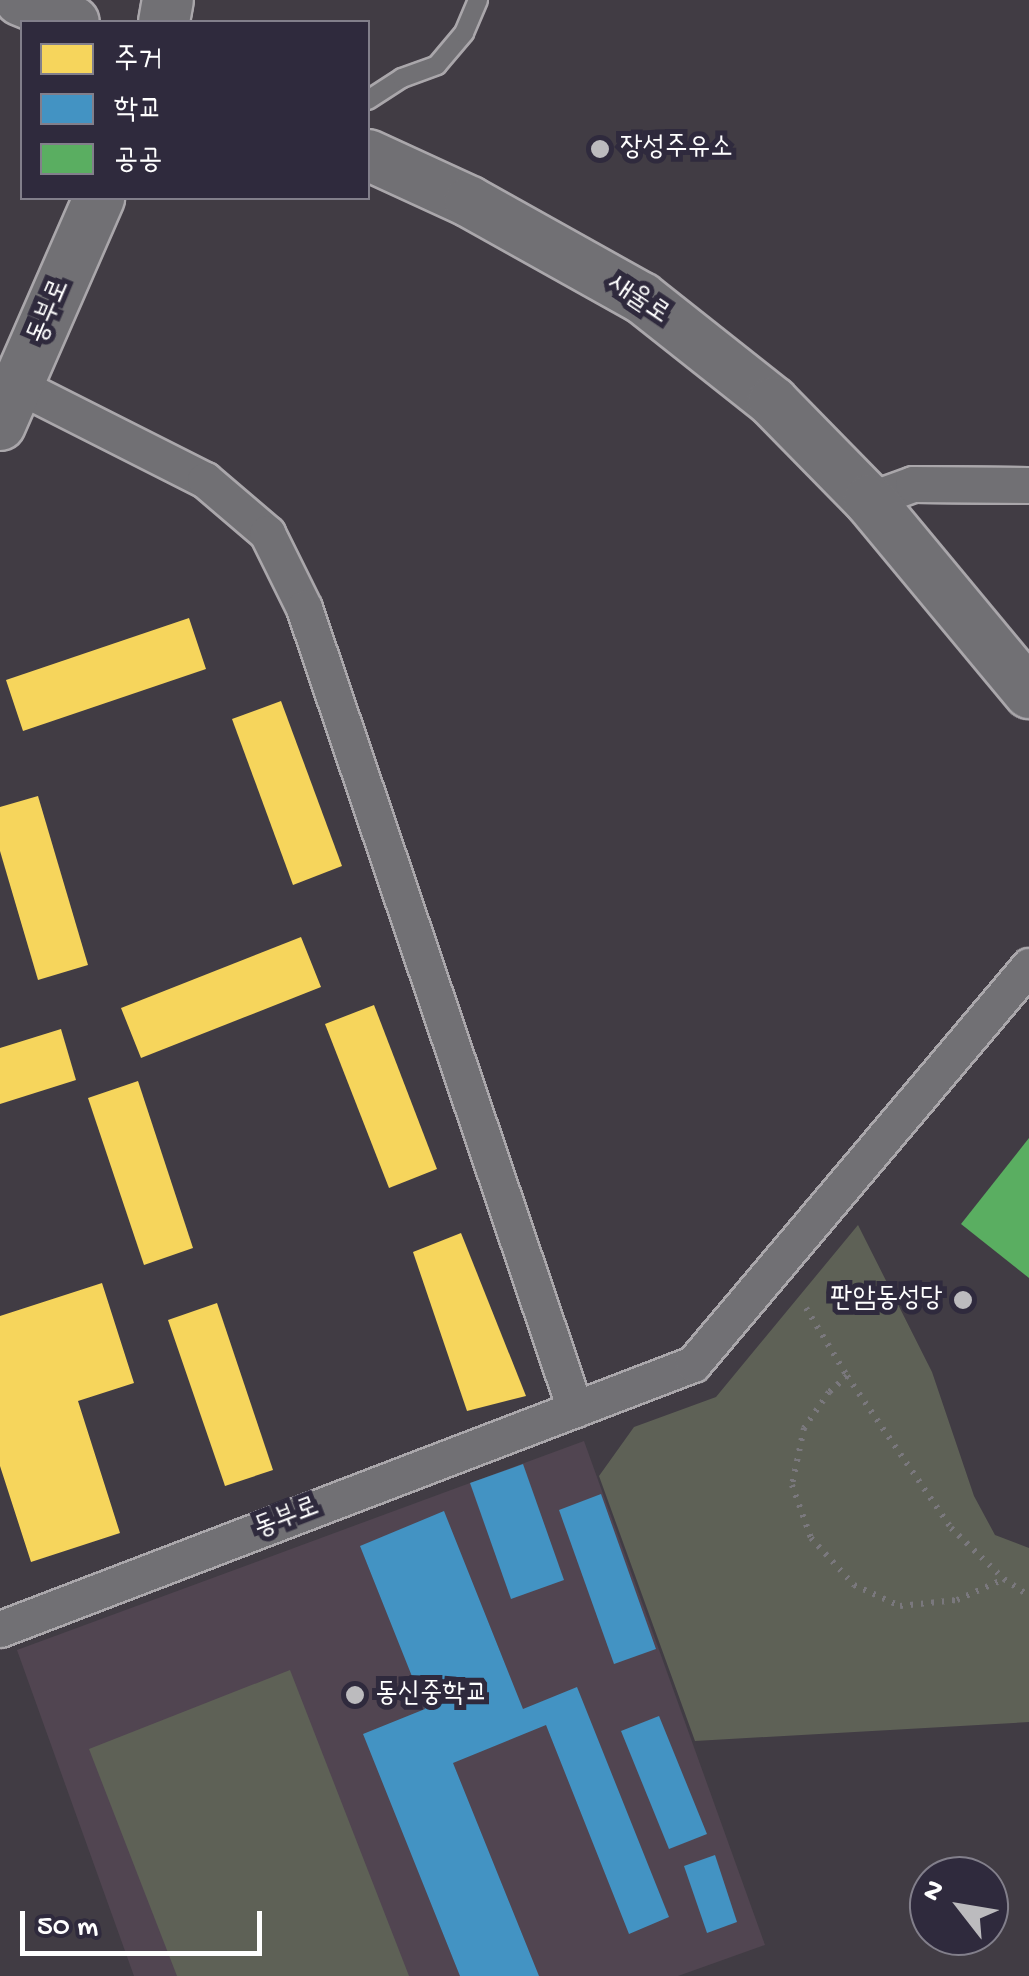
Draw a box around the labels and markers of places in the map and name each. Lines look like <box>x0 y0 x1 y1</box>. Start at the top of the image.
place label: 장성주유소 <box>620 132 733 166</box>
marker: 장성주유소 <box>589 138 611 160</box>
place label: 판암동성당 <box>830 1283 943 1317</box>
marker: 판암동성당 <box>952 1289 974 1311</box>
place label: 동신중학교 <box>375 1678 488 1712</box>
marker: 동신중학교 <box>344 1684 366 1706</box>

